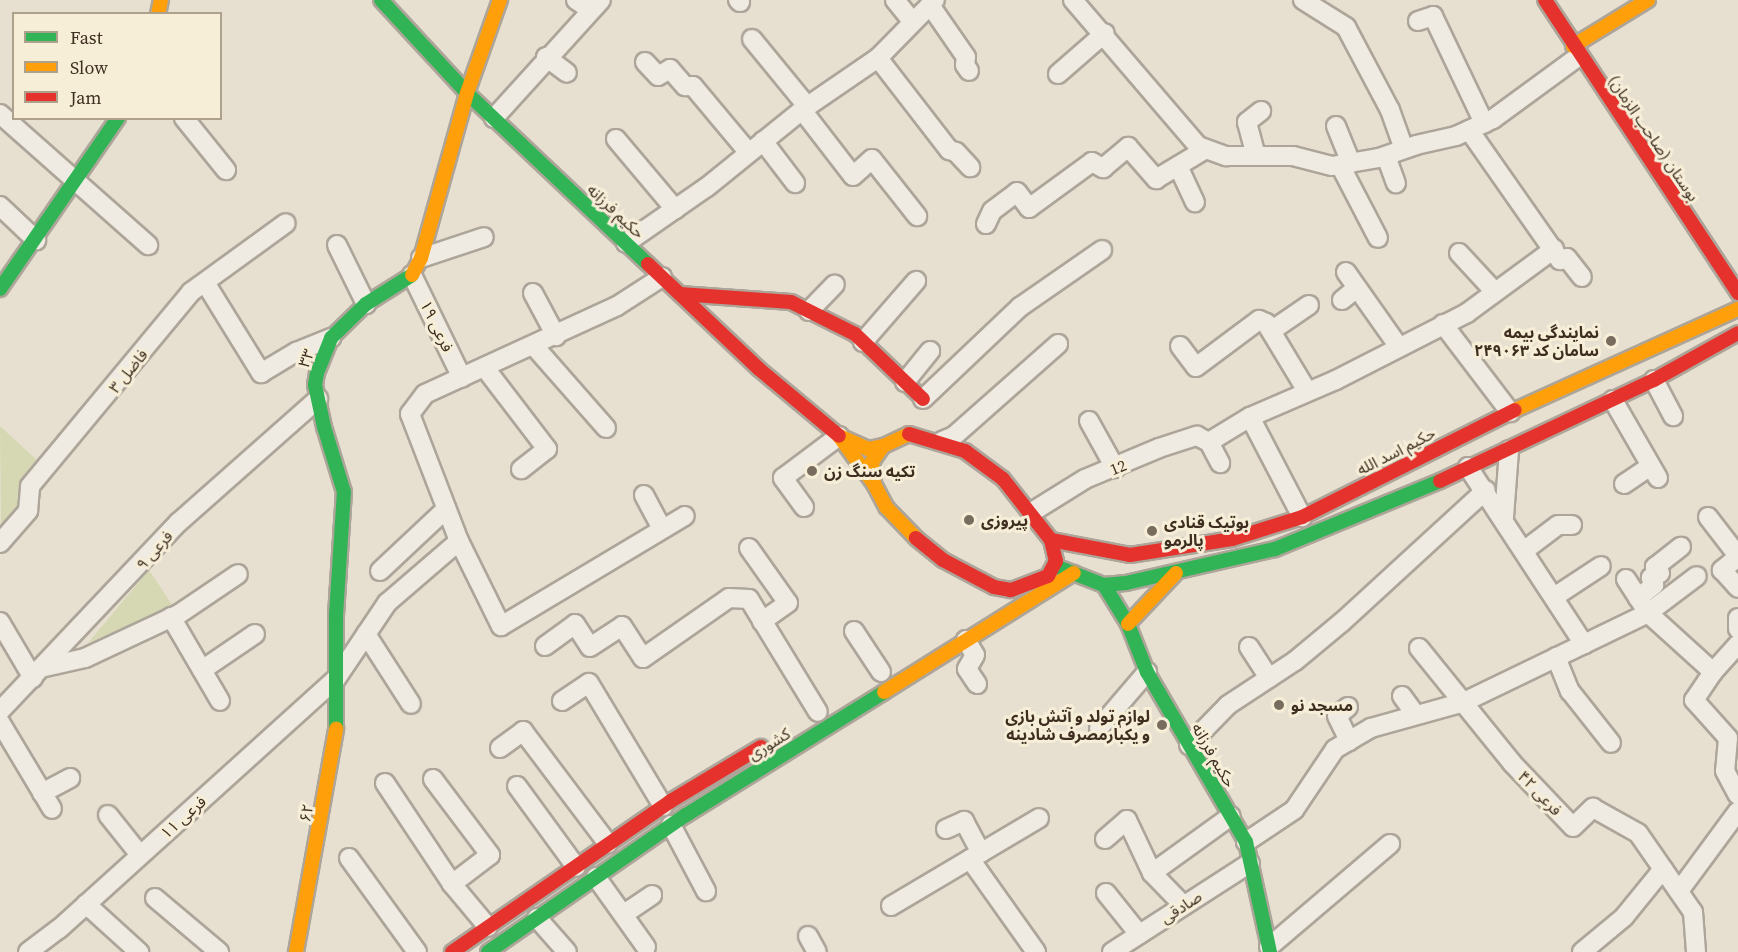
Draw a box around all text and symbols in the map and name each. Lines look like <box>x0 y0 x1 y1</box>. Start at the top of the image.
legend <box>12 12 222 120</box>
text: Fast <box>70 25 103 50</box>
text: Slow <box>70 55 108 80</box>
street label: بوستان (صاحب الزمان) <box>1605 71 1703 205</box>
text: Jam <box>70 85 102 110</box>
street label: حکیم فرزانه <box>583 180 649 242</box>
street label: فرعی ۱۹ <box>416 297 458 355</box>
place label: نمایندگی بیمه سامان کد ۲۴۹۰۶۳ <box>1474 322 1599 360</box>
marker: نمایندگی بیمه سامان کد ۲۴۹۰۶۳ <box>1604 334 1618 348</box>
street label: فاضل ۳ <box>105 345 151 397</box>
street label: ۳۳ <box>294 346 318 370</box>
street label: حکیم اسد الله <box>1354 423 1438 479</box>
street label: 12 <box>1107 455 1129 479</box>
place label: تکیه سنگ زن <box>824 461 915 481</box>
marker: تکیه سنگ زن <box>805 464 819 478</box>
place label: پیروزی <box>981 510 1028 530</box>
place label: بوتیک قنادی پالرمو <box>1164 512 1249 550</box>
marker: پیروزی <box>962 513 976 527</box>
marker: بوتیک قنادی پالرمو <box>1145 524 1159 538</box>
street label: فرعی ۹ <box>132 527 176 573</box>
place label: مسجد نو <box>1291 695 1353 715</box>
marker: مسجد نو <box>1272 698 1286 712</box>
place label: لوازم تولد و آتش بازی و یکبارمصرف شادینه <box>1005 706 1150 744</box>
marker: لوازم تولد و آتش بازی و یکبارمصرف شادینه <box>1155 718 1169 732</box>
street label: حکیم فرزانه <box>1188 719 1240 791</box>
street label: کشوری <box>745 724 793 764</box>
street label: فرعی ۴۲ <box>1514 767 1566 819</box>
street label: فرعی ۱۱ <box>156 791 210 843</box>
street label: ۶۲ <box>295 802 317 824</box>
street label: صادقی <box>1157 887 1205 927</box>

